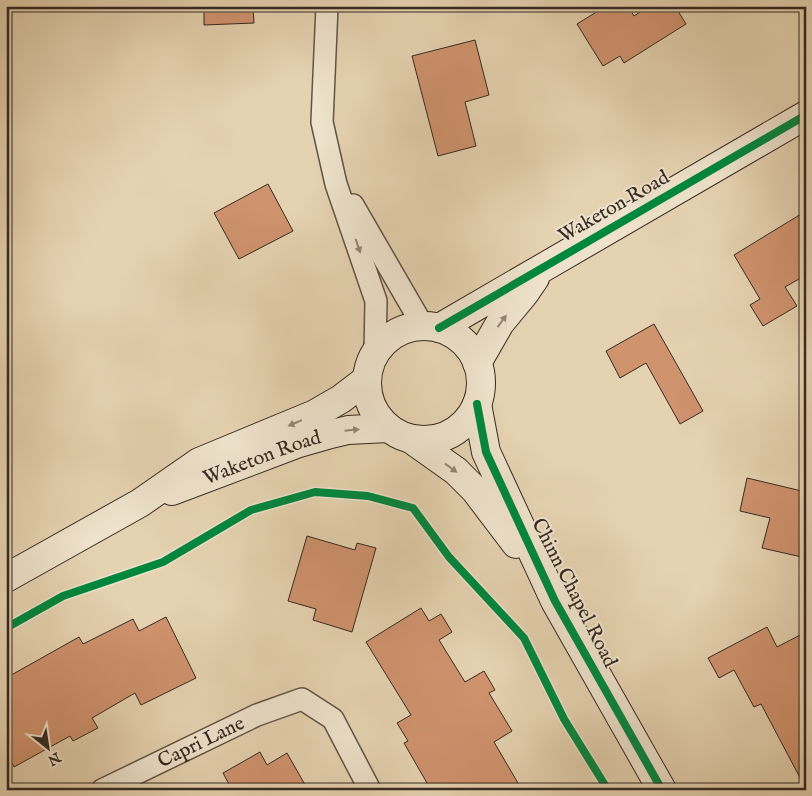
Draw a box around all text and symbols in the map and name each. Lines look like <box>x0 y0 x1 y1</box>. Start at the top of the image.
street label: Waketon Road <box>554 165 674 249</box>
one-way arrow <box>354 239 362 254</box>
one-way arrow <box>497 314 507 328</box>
one-way arrow <box>288 420 302 428</box>
street label: Waketon Road <box>199 425 324 491</box>
one-way arrow <box>344 426 360 434</box>
one-way arrow <box>444 463 458 473</box>
street label: Chinn Chapel Road <box>525 514 623 672</box>
street label: Capri Lane <box>153 710 249 774</box>
north arrow <box>22 724 72 774</box>
text: N <box>44 747 65 769</box>

